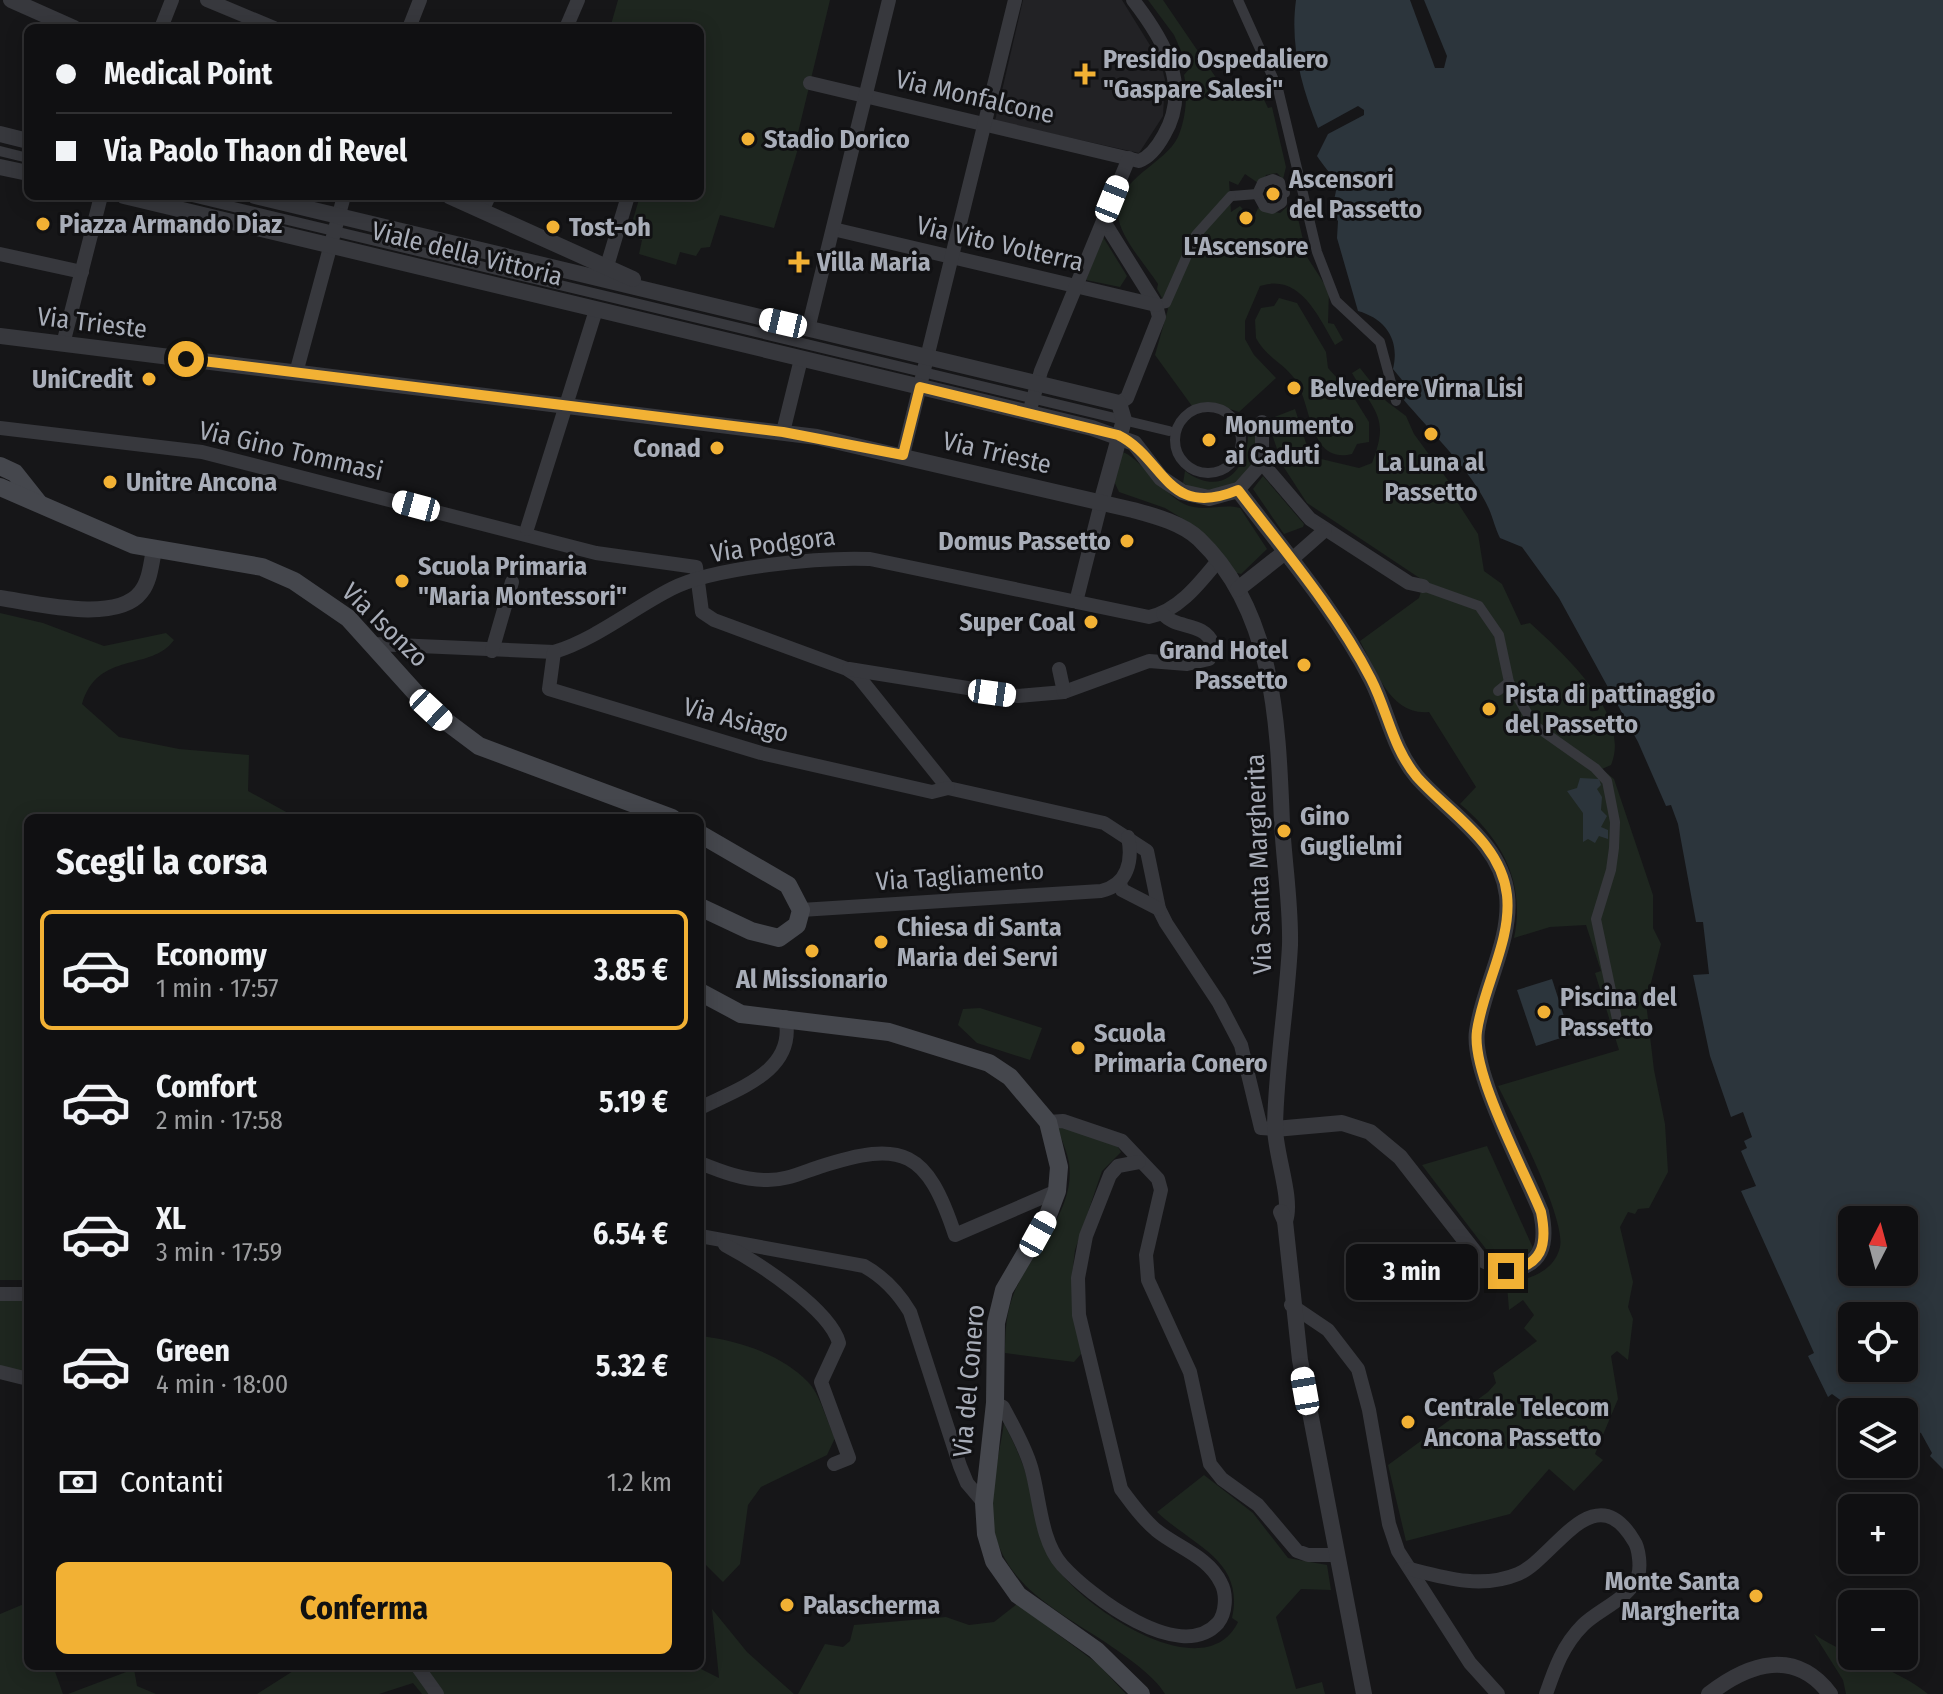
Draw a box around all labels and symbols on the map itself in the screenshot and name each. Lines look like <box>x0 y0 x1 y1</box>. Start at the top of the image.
place label: Presidio Ospedaliero "Gaspare Salesi" <box>1103 44 1329 105</box>
marker: Presidio Ospedaliero "Gaspare Salesi" <box>1074 63 1096 85</box>
street label: Via Monfalcone <box>893 64 1057 130</box>
place label: Stadio Dorico <box>764 124 910 155</box>
marker: Stadio Dorico <box>739 130 757 148</box>
place label: Ascensori del Passetto <box>1288 164 1422 225</box>
car <box>1092 172 1132 226</box>
marker: Ascensori del Passetto <box>1264 185 1282 203</box>
place label: Piazza Armando Diaz <box>59 209 282 240</box>
marker: L'Ascensore <box>1237 209 1255 227</box>
street label: Via Vito Volterra <box>913 210 1087 278</box>
place label: Tost-oh <box>569 212 651 243</box>
marker: Piazza Armando Diaz <box>34 215 52 233</box>
street label: Viale della Vittoria <box>368 215 566 293</box>
marker: Tost-oh <box>544 218 562 236</box>
place label: L'Ascensore <box>1184 231 1308 262</box>
place label: Villa Maria <box>816 247 931 278</box>
marker: Villa Maria <box>788 251 810 273</box>
street label: Via Trieste <box>35 301 149 345</box>
car <box>757 306 809 340</box>
route start <box>168 341 204 377</box>
place label: UniCredit <box>32 364 134 395</box>
marker: UniCredit <box>140 370 158 388</box>
place label: Belvedere Virna Lisi <box>1310 373 1523 404</box>
marker: Belvedere Virna Lisi <box>1285 379 1303 397</box>
place label: Monumento ai Caduti <box>1225 410 1354 471</box>
street label: Via Gino Tommasi <box>196 415 386 487</box>
street label: Via Trieste <box>940 425 1054 481</box>
marker: La Luna al Passetto <box>1422 425 1440 443</box>
marker: Monumento ai Caduti <box>1200 431 1218 449</box>
place label: Conad <box>633 433 701 464</box>
marker: Conad <box>708 439 726 457</box>
place label: La Luna al Passetto <box>1377 447 1485 508</box>
place label: Unitre Ancona <box>126 467 277 498</box>
marker: Unitre Ancona <box>101 473 119 491</box>
car <box>390 488 442 524</box>
street label: Via Podgora <box>709 521 837 569</box>
place label: Domus Passetto <box>938 526 1111 557</box>
marker: Domus Passetto <box>1118 532 1136 550</box>
place label: Scuola Primaria "Maria Montessori" <box>418 551 627 612</box>
marker: Scuola Primaria "Maria Montessori" <box>393 572 411 590</box>
street label: Via Isonzo <box>335 576 435 674</box>
place label: Super Coal <box>959 607 1076 638</box>
marker: Super Coal <box>1082 613 1100 631</box>
place label: Grand Hotel Passetto <box>1159 635 1289 696</box>
marker: Grand Hotel Passetto <box>1295 656 1313 674</box>
car <box>967 678 1017 708</box>
place label: Pista di pattinaggio del Passetto <box>1505 679 1716 740</box>
car <box>405 685 457 735</box>
street label: Via Asiago <box>680 691 792 749</box>
marker: Pista di pattinaggio del Passetto <box>1480 700 1498 718</box>
street label: Via Santa Margherita <box>1240 753 1278 975</box>
place label: Gino Guglielmi <box>1300 801 1402 862</box>
marker: Gino Guglielmi <box>1275 822 1293 840</box>
street label: Via Tagliamento <box>875 855 1045 897</box>
place label: Chiesa di Santa Maria dei Servi <box>897 912 1062 973</box>
marker: Chiesa di Santa Maria dei Servi <box>872 933 890 951</box>
marker: Al Missionario <box>803 942 821 960</box>
place label: Al Missionario <box>735 964 888 995</box>
place label: Piscina del Passetto <box>1560 982 1678 1043</box>
marker: Piscina del Passetto <box>1535 1003 1553 1021</box>
place label: Scuola Primaria Conero <box>1094 1018 1268 1079</box>
marker: Scuola Primaria Conero <box>1069 1039 1087 1057</box>
north arrow <box>1838 1206 1918 1286</box>
car <box>1016 1207 1060 1261</box>
callout: 3 min <box>1346 1243 1478 1299</box>
route end <box>1488 1253 1524 1289</box>
street label: Via del Conero <box>947 1303 991 1459</box>
car <box>1289 1365 1321 1417</box>
place label: Centrale Telecom Ancona Passetto <box>1423 1392 1609 1453</box>
marker: Centrale Telecom Ancona Passetto <box>1399 1413 1417 1431</box>
place label: Monte Santa Margherita <box>1605 1566 1740 1627</box>
marker: Monte Santa Margherita <box>1747 1587 1765 1605</box>
place label: Palascherma <box>803 1590 940 1621</box>
marker: Palascherma <box>778 1596 796 1614</box>

